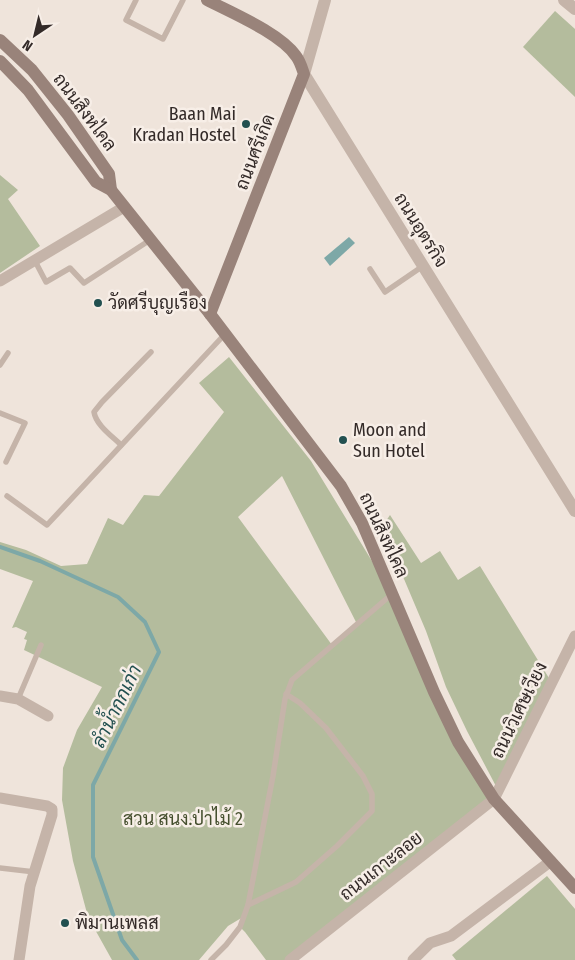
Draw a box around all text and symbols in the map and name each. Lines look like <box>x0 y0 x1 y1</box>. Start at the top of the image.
north arrow <box>10 10 60 60</box>
text: N <box>20 36 36 55</box>
street label: ถนนสิงหไคล <box>49 68 123 155</box>
place label: Baan Mai Kradan Hostel <box>132 103 236 146</box>
street label: ถนนศรีเกิด <box>229 110 280 193</box>
marker: Baan Mai Kradan Hostel <box>240 118 252 130</box>
street label: ถนนอุตรกิจ <box>389 189 453 272</box>
place label: วัดศรีบุญเรือง <box>108 290 207 315</box>
marker: วัดศรีบุญเรือง <box>92 297 104 309</box>
place label: Moon and Sun Hotel <box>353 419 426 462</box>
marker: Moon and Sun Hotel <box>337 434 349 446</box>
street label: ถนนสิงหไคล <box>355 488 415 581</box>
street label: ถนนวิเศษเวียง <box>484 657 552 762</box>
water label: ลำน้ำกกเก่า <box>83 659 146 751</box>
park label: สวน สนง.ป่าไม้ 2 <box>123 806 243 830</box>
street label: ถนนเกาะลอย <box>335 827 427 905</box>
place label: พิมานเพลส <box>75 912 159 934</box>
marker: พิมานเพลส <box>59 917 71 929</box>

